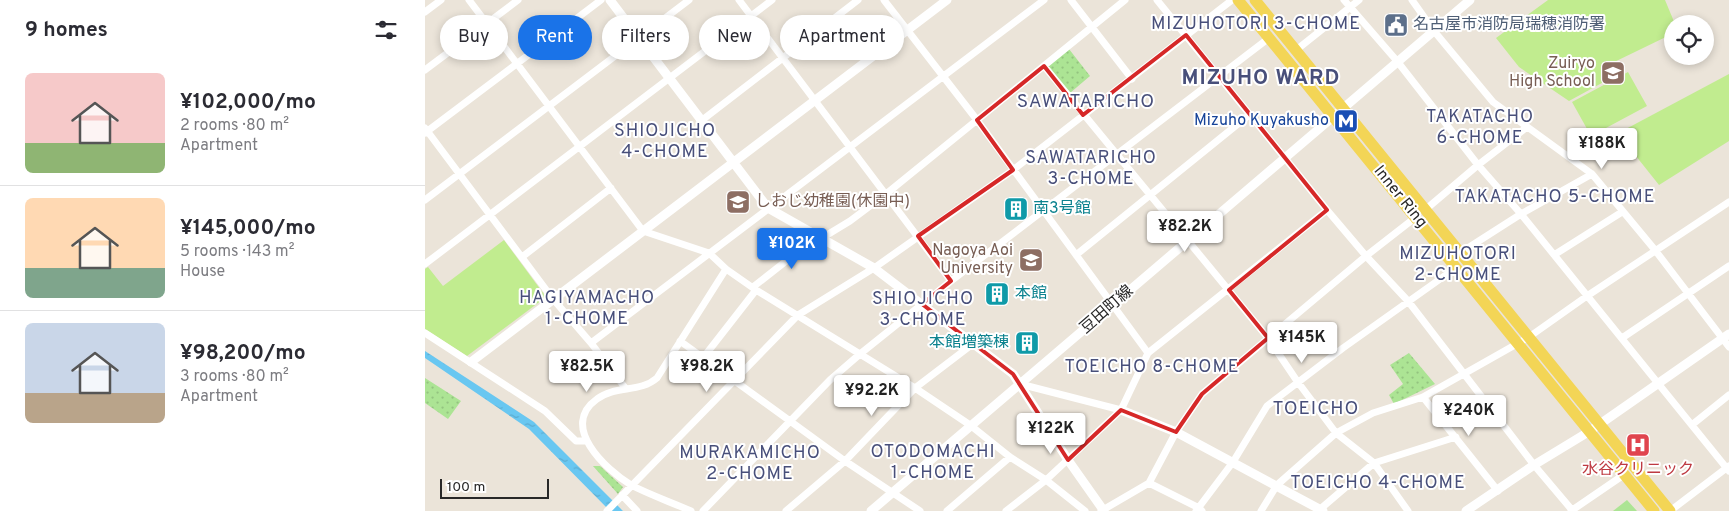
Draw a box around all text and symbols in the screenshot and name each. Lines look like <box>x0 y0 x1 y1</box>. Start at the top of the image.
public building icon: 名古屋市消防局瑞穂消防署 <box>1383 12 1409 38</box>
district label: MIZUHOTORI 3-CHOME <box>1151 13 1361 36</box>
chip: Buy <box>440 15 508 60</box>
chip: Rent <box>518 15 592 60</box>
chip: Filters <box>602 15 689 60</box>
chip: New <box>699 15 770 60</box>
chip: Apartment <box>780 15 904 60</box>
place label: 名古屋市消防局瑞穂消防署 <box>1413 15 1605 35</box>
map controls <box>1664 15 1714 65</box>
button: locate <box>1664 15 1714 65</box>
icon: filters <box>372 16 400 44</box>
text: 9 homes <box>25 17 108 44</box>
place label: Zuiryo High School <box>1509 54 1595 92</box>
school or university icon: Zuiryo High School <box>1600 60 1626 86</box>
district label: MIZUHO WARD <box>1182 65 1341 92</box>
text: ¥102,000/mo <box>180 89 316 116</box>
district label: SAWATARICHO <box>1017 90 1155 114</box>
icon: home <box>65 93 125 153</box>
district label: TAKATACHO 6-CHOME <box>1426 106 1534 150</box>
metro station icon: Mizuho Kuyakusho <box>1333 108 1359 134</box>
place label: Mizuho Kuyakusho <box>1194 111 1329 131</box>
text: 2 rooms · 80 m² <box>180 116 289 136</box>
district label: SHIOJICHO 4-CHOME <box>614 120 716 164</box>
pin: ¥188K <box>1567 128 1637 170</box>
text: ¥188K <box>1578 134 1626 154</box>
text: Apartment <box>180 136 258 156</box>
district label: SAWATARICHO 3-CHOME <box>1025 147 1157 191</box>
street label: Inner Ring <box>1369 162 1431 232</box>
district label: TAKATACHO 5-CHOME <box>1454 186 1656 209</box>
school or university icon: しおじ幼稚園(休園中) <box>725 189 751 215</box>
place label: しおじ幼稚園(休園中) <box>755 192 910 212</box>
building icon: 南3号館 <box>1003 196 1029 222</box>
place label: 南3号館 <box>1033 199 1091 219</box>
pin: ¥82.2K <box>1144 210 1226 253</box>
text: ¥145,000/mo <box>180 215 316 242</box>
text: ¥82.2K <box>1158 217 1212 237</box>
icon: home <box>65 218 125 278</box>
pin: ¥102K <box>757 228 827 270</box>
text: ¥102K <box>768 234 816 254</box>
place label: Nagoya Aoi University <box>932 241 1013 279</box>
text: 5 rooms · 143 m² <box>180 242 294 262</box>
district label: MIZUHOTORI 2-CHOME <box>1399 243 1517 287</box>
school or university icon: Nagoya Aoi University <box>1018 247 1044 273</box>
text: House <box>180 262 225 282</box>
building icon: 本館 <box>984 281 1010 307</box>
street label: 豆田町線 <box>1076 281 1138 339</box>
place label: 本館 <box>1015 284 1047 304</box>
district label: HAGIYAMACHO 1-CHOME <box>519 287 655 331</box>
district label: SHIOJICHO 3-CHOME <box>872 288 974 332</box>
pin: ¥145K <box>1267 322 1337 364</box>
text: ¥145K <box>1278 328 1326 348</box>
building icon: 本館増築棟 <box>1014 330 1040 356</box>
place label: 本館増築棟 <box>929 333 1009 353</box>
text: ¥98,200/mo <box>180 340 306 367</box>
icon: home <box>65 343 125 403</box>
pin: ¥82.5K <box>546 350 628 393</box>
pin: ¥98.2K <box>666 350 748 393</box>
district label: TOEICHO 8-CHOME <box>1064 356 1240 379</box>
text: ¥82.5K <box>560 357 614 377</box>
text: ¥98.2K <box>680 357 734 377</box>
text: 3 rooms · 80 m² <box>180 367 289 387</box>
pin: ¥92.2K <box>831 374 913 417</box>
text: ¥92.2K <box>845 381 899 401</box>
text: Apartment <box>180 387 258 407</box>
pin: ¥240K <box>1434 394 1504 437</box>
district label: TOEICHO <box>1273 397 1359 421</box>
text: ¥240K <box>1443 401 1495 421</box>
pin: ¥122K <box>1016 412 1086 455</box>
text: ¥122K <box>1027 419 1075 439</box>
hospital icon: 水谷クリニック <box>1625 432 1651 458</box>
district label: OTODOMACHI 1-CHOME <box>870 441 996 485</box>
district label: MURAKAMICHO 2-CHOME <box>679 442 821 486</box>
place label: 水谷クリニック <box>1582 460 1694 480</box>
district label: TOEICHO 4-CHOME <box>1290 472 1466 495</box>
scale bar <box>440 476 549 499</box>
text: 100 m <box>447 479 485 496</box>

